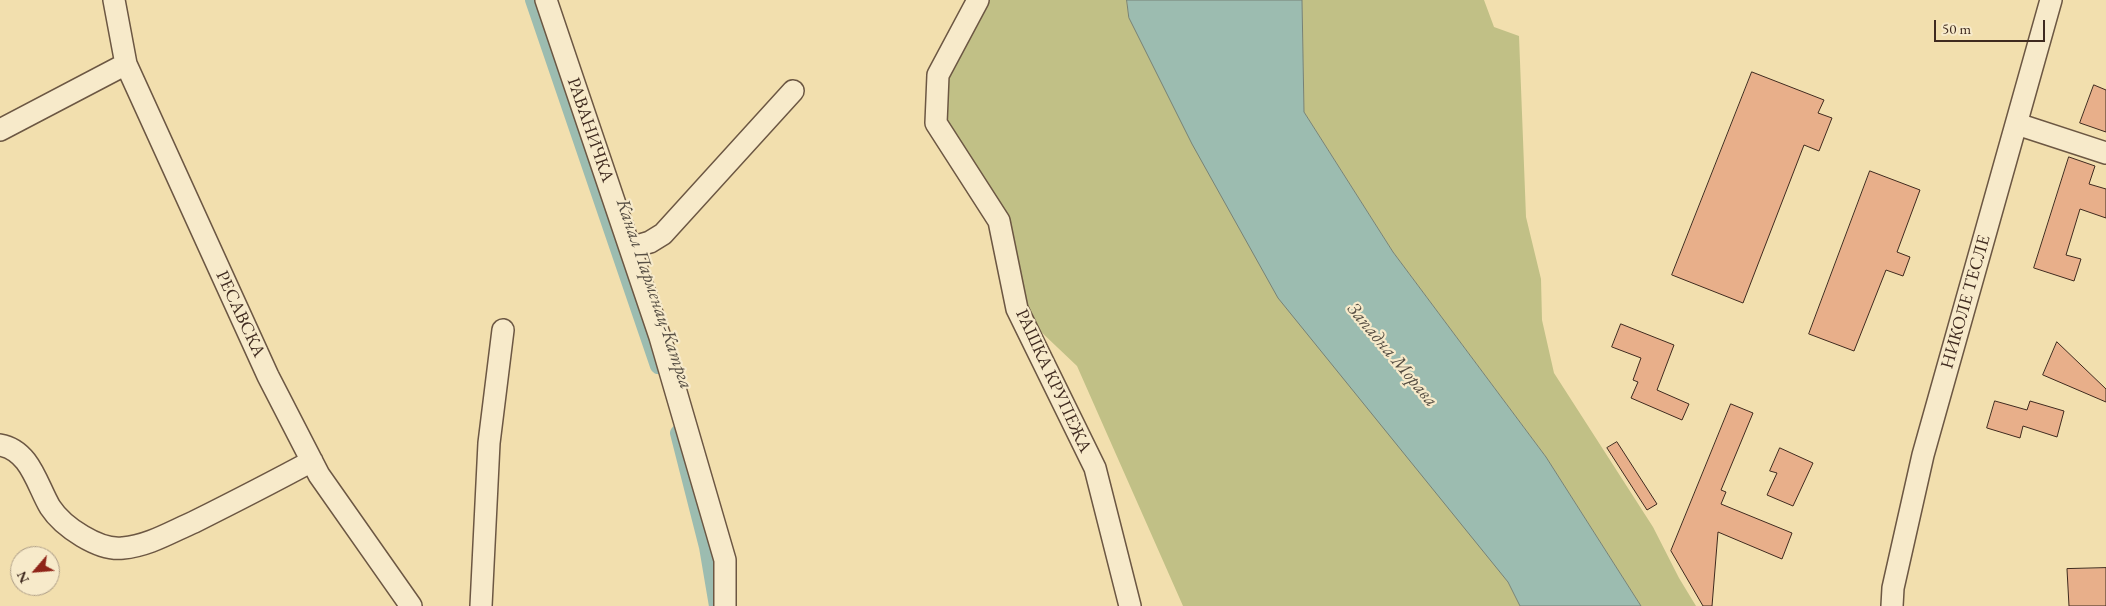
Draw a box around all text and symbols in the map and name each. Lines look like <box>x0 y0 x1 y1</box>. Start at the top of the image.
scale bar <box>1936 10 2047 42</box>
text: 50 m <box>1942 19 1971 38</box>
street label: РАВАНИЧКА <box>562 75 618 185</box>
water label: Канал Парменац-Катрга <box>611 196 697 392</box>
street label: НИКОЛЕ ТЕСЛЕ <box>1937 233 1995 371</box>
street label: РЕСАВСКА <box>211 267 269 361</box>
water label: Западна Морава <box>1342 298 1442 412</box>
street label: РАШКА КРУПЕЖА <box>1010 306 1096 456</box>
north arrow <box>10 546 60 596</box>
text: N <box>12 568 33 586</box>

